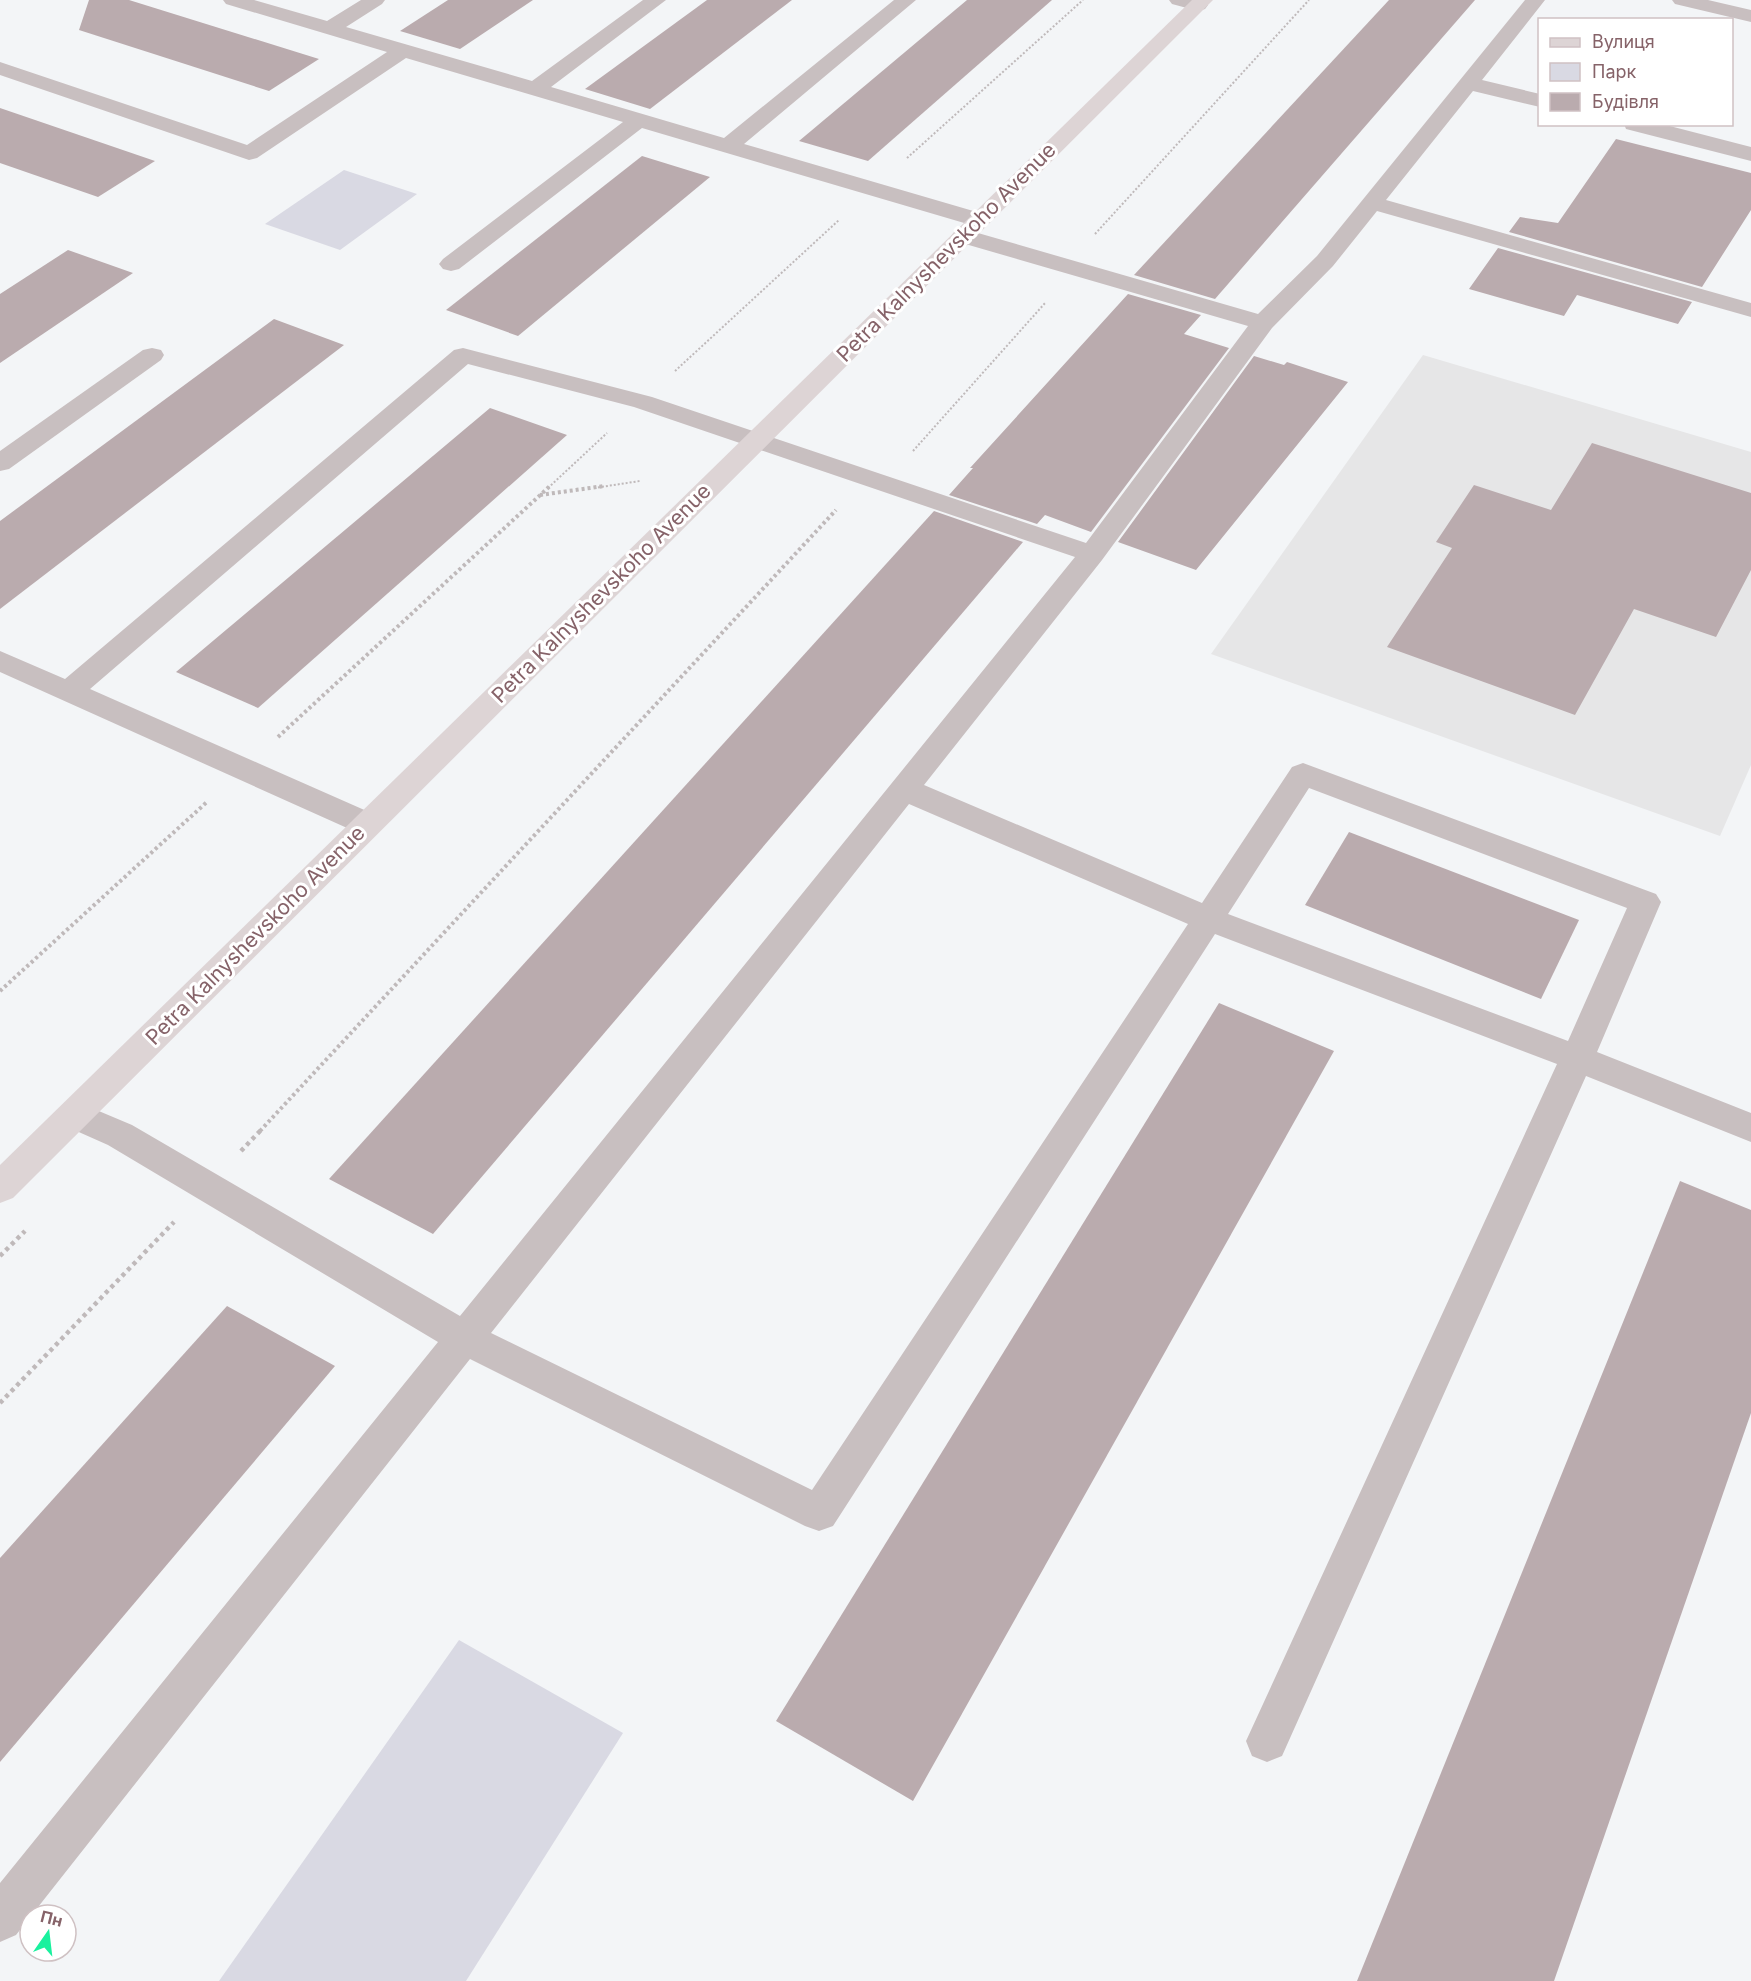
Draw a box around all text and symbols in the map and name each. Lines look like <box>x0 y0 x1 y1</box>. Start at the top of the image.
legend <box>1538 18 1733 126</box>
text: Вулиця <box>1592 31 1655 52</box>
text: Парк <box>1592 61 1637 82</box>
text: Будівля <box>1592 91 1659 112</box>
street label: Petra Kalnyshevskoho Avenue <box>831 137 1061 367</box>
street label: Petra Kalnyshevskoho Avenue <box>486 478 716 708</box>
street label: Petra Kalnyshevskoho Avenue <box>140 820 370 1050</box>
north arrow <box>18 1903 78 1963</box>
text: Пн <box>39 1906 65 1931</box>

